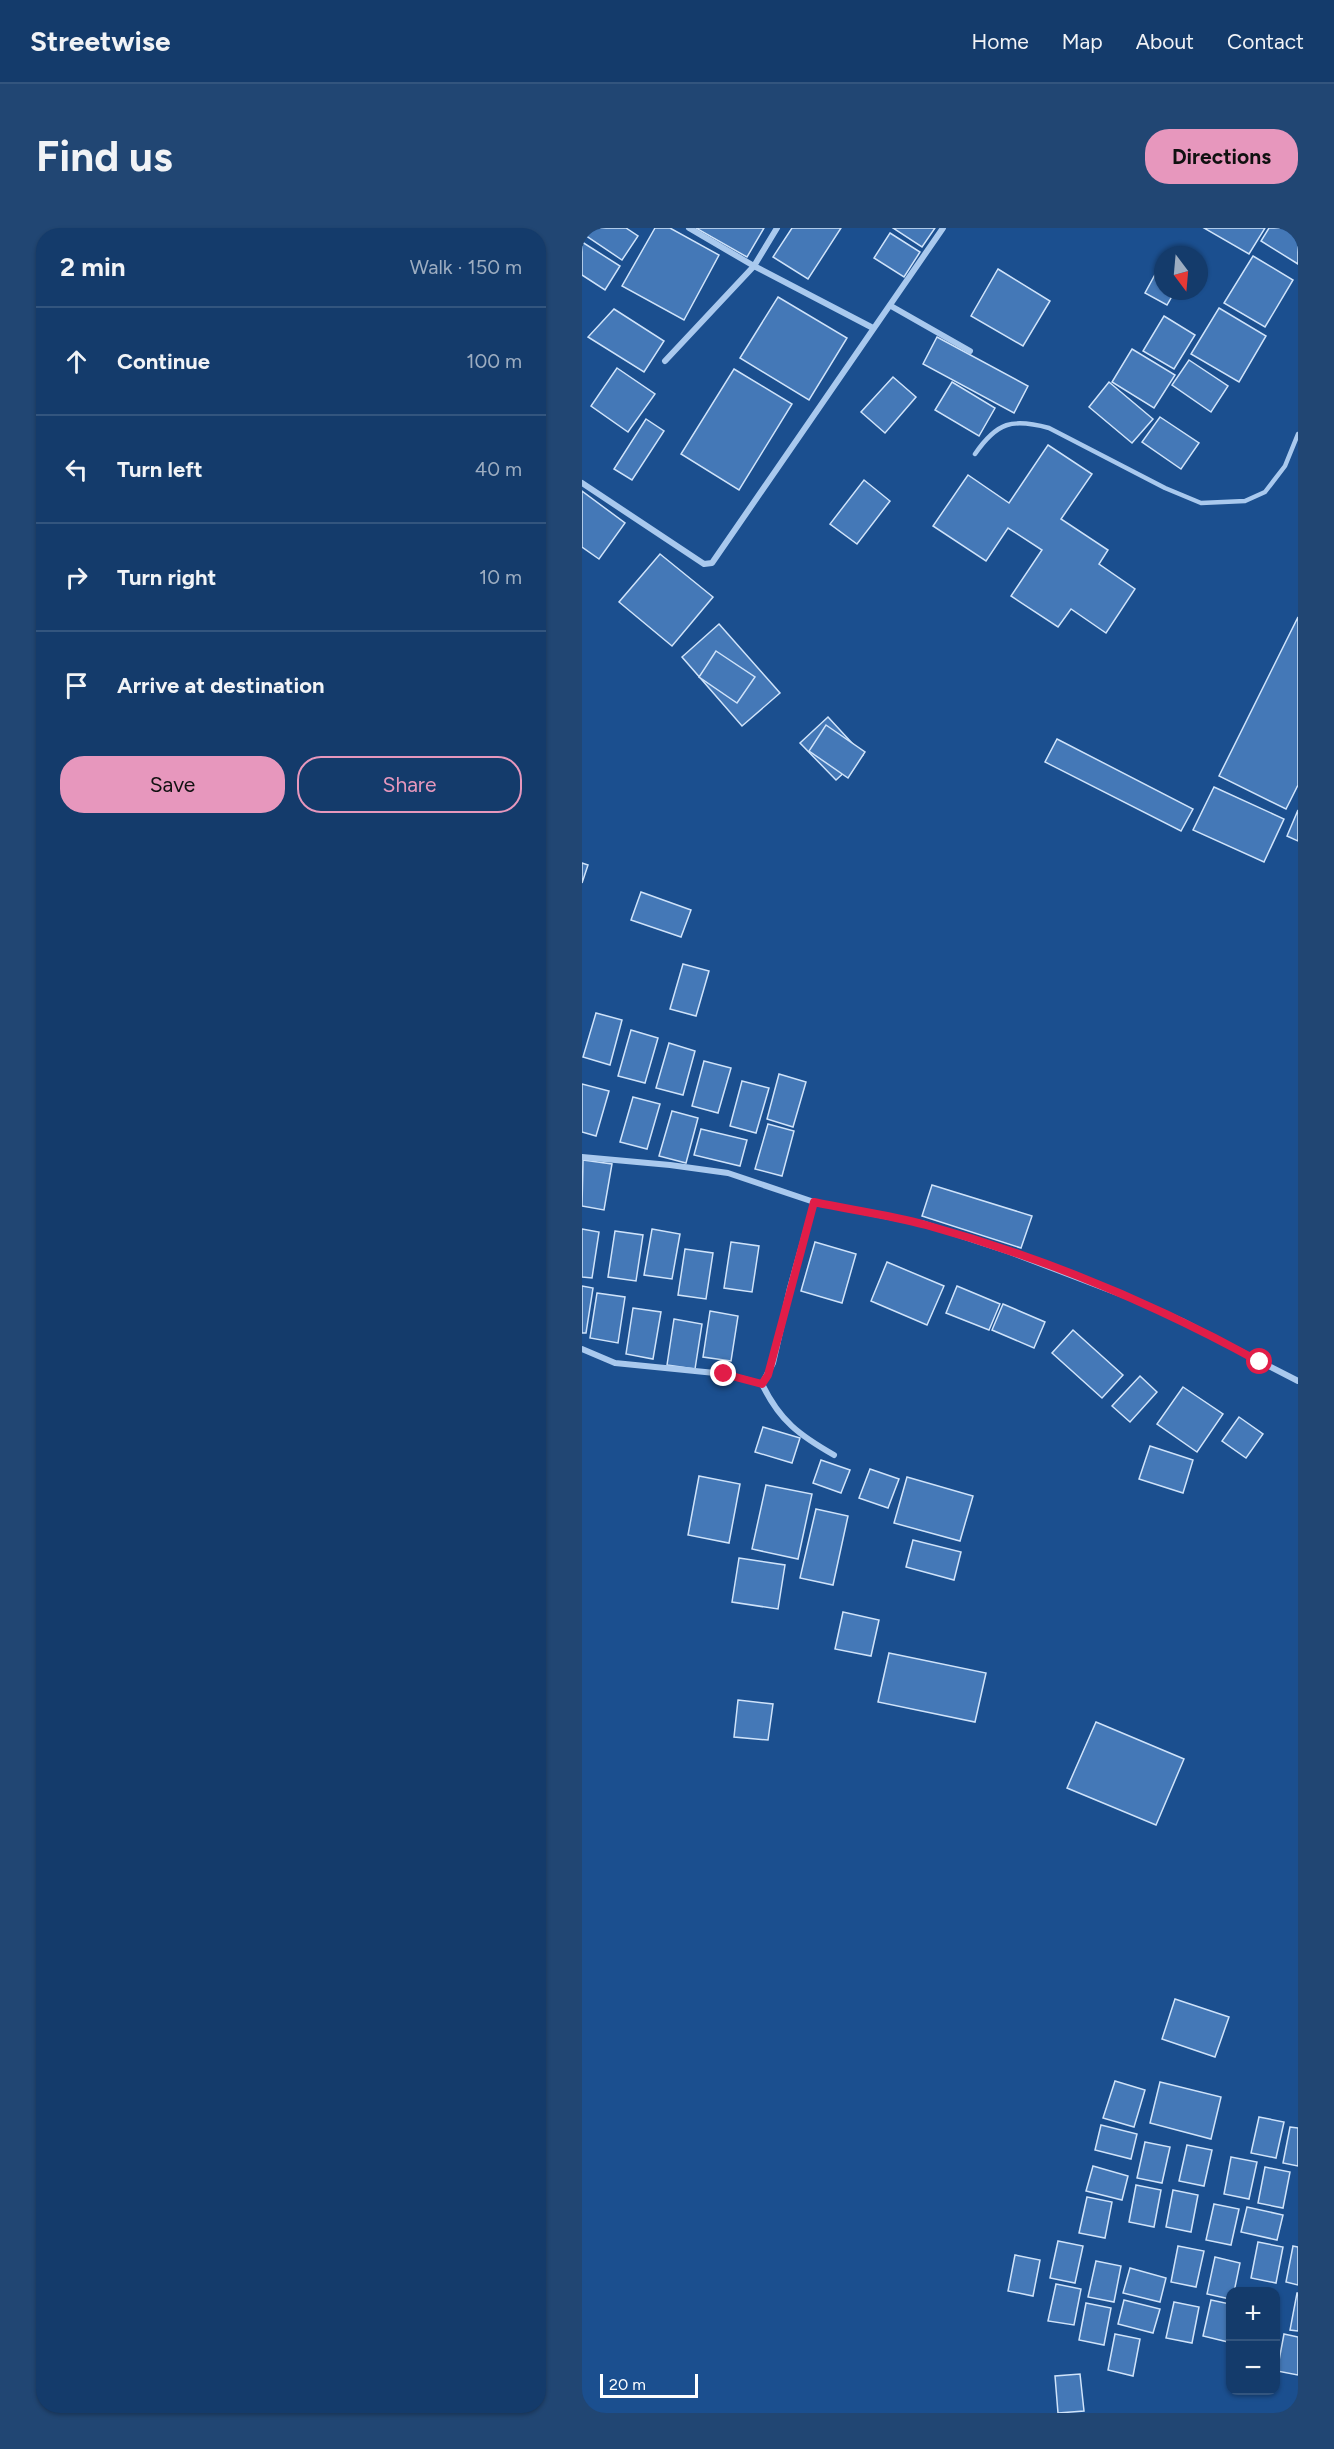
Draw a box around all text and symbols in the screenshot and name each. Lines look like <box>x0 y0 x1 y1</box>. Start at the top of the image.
text: Streetwise <box>30 24 170 58</box>
text: Home <box>972 29 1029 54</box>
text: Map <box>1062 29 1103 54</box>
text: About <box>1136 29 1194 54</box>
text: Contact <box>1227 29 1304 54</box>
button: Directions <box>1145 129 1298 184</box>
text: Find us <box>36 131 173 182</box>
north arrow <box>1154 246 1208 300</box>
text: 2 min <box>60 251 126 283</box>
text: Walk · 150 m <box>410 255 522 279</box>
icon: ahead <box>60 345 93 378</box>
text: Continue <box>117 348 210 375</box>
text: 100 m <box>466 349 522 373</box>
icon: left <box>60 453 93 486</box>
text: Turn left <box>117 456 203 483</box>
text: 40 m <box>475 457 522 481</box>
icon: right <box>60 561 93 594</box>
text: Turn right <box>117 564 216 591</box>
text: 10 m <box>479 565 522 589</box>
icon: arrive <box>60 669 93 702</box>
text: Arrive at destination <box>117 672 325 699</box>
button: Save <box>60 756 285 813</box>
button: Share <box>297 756 522 813</box>
route start <box>1246 1348 1272 1374</box>
route end <box>710 1360 736 1386</box>
map controls <box>1226 2287 1280 2395</box>
button: + <box>1226 2287 1280 2341</box>
button: − <box>1226 2341 1280 2395</box>
scale bar <box>600 2371 698 2398</box>
text: 20 m <box>609 2375 646 2394</box>

